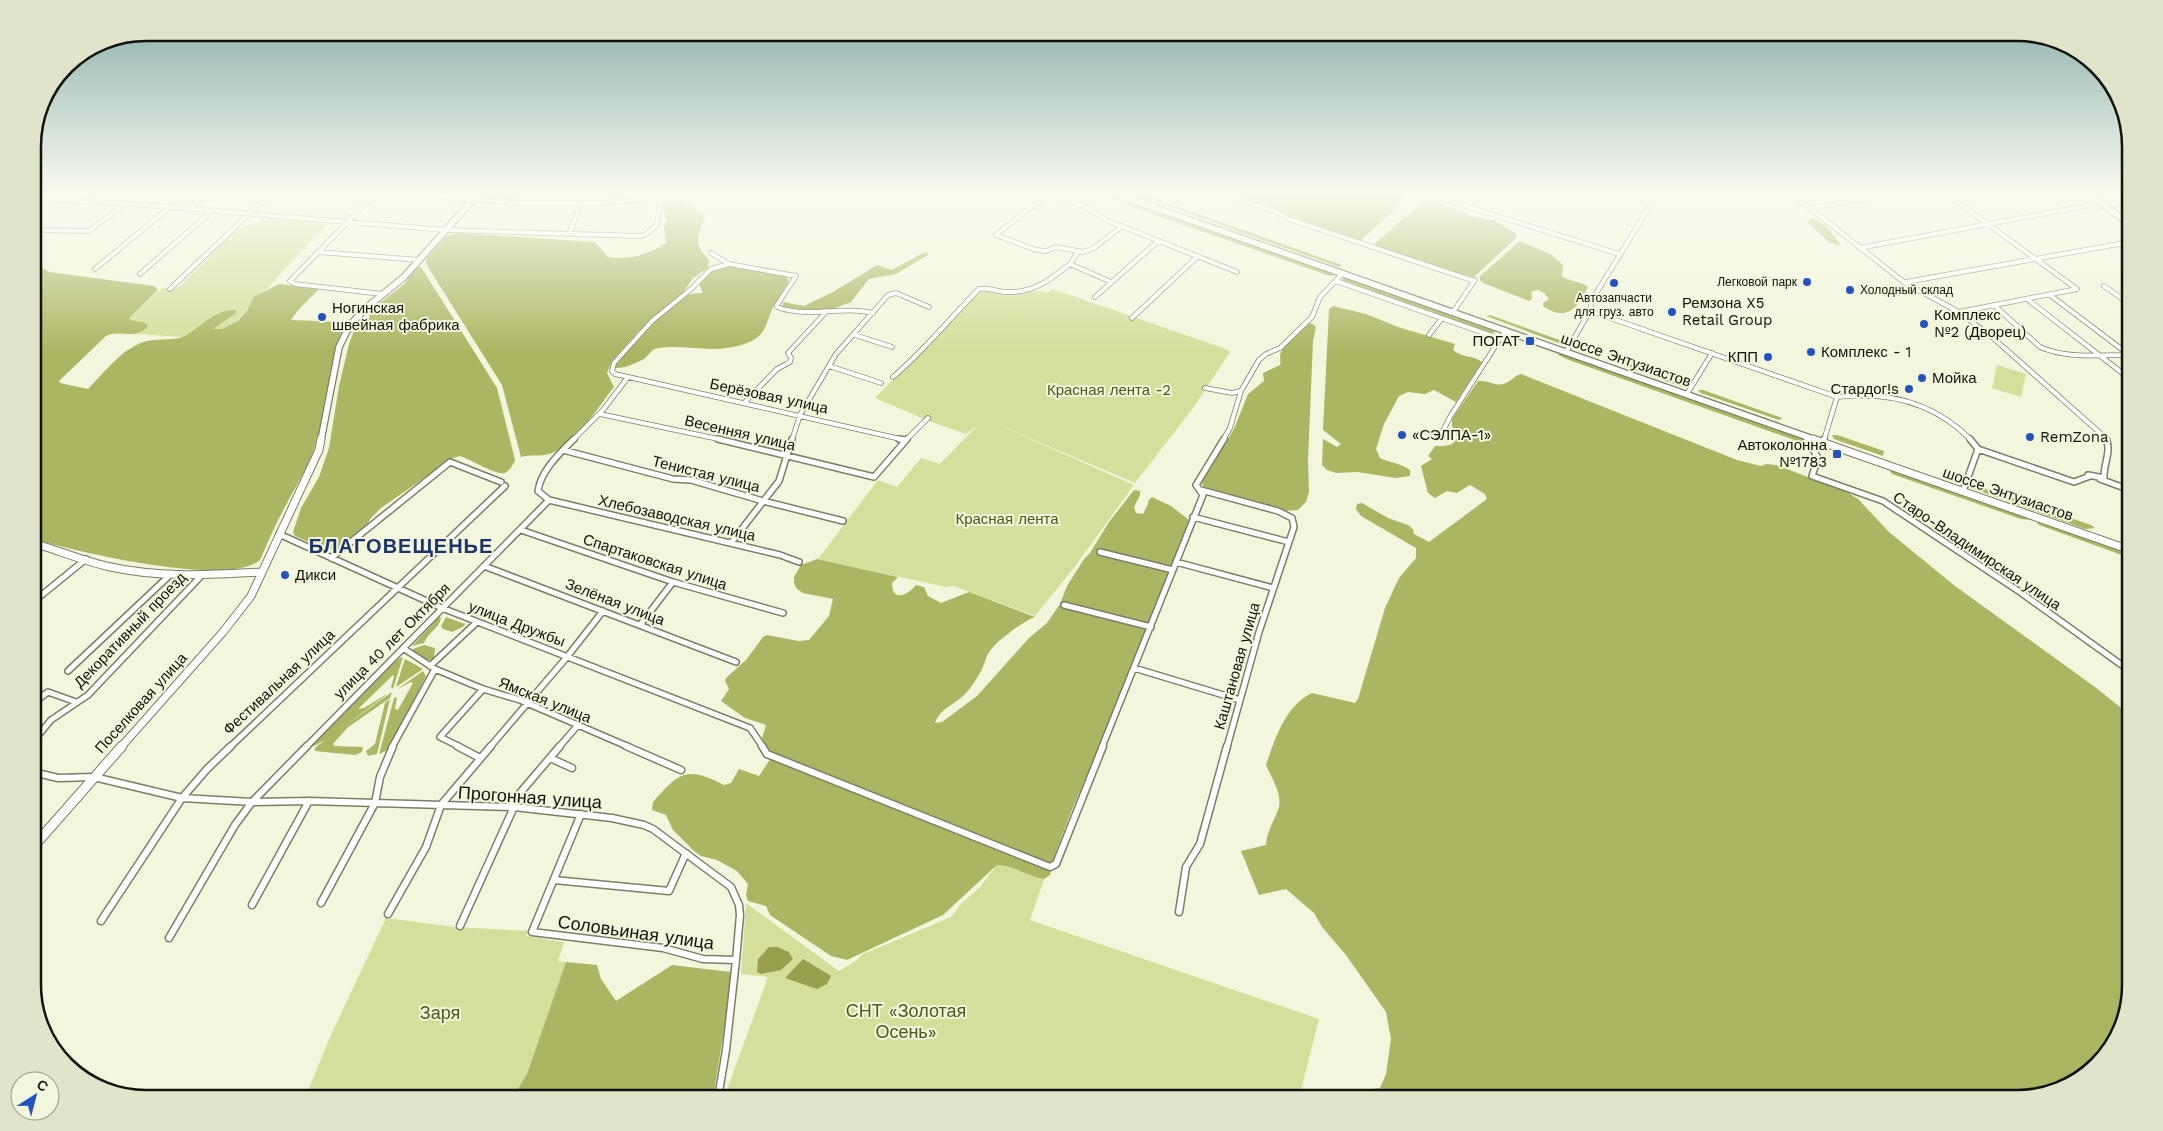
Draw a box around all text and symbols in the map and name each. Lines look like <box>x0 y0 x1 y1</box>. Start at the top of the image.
place label: Легковой парк <box>1717 275 1798 289</box>
marker: Легковой парк <box>1801 276 1813 288</box>
marker: Автозапчасти для груз. авто <box>1608 277 1620 289</box>
place label: Холодный склад <box>1860 283 1953 297</box>
marker: Холодный склад <box>1844 284 1856 296</box>
place label: Автозапчасти для груз. авто <box>1574 291 1654 319</box>
place label: Ремзона X5 Retail Group <box>1682 294 1773 329</box>
place label: Ногинская швейная фабрика <box>332 299 460 334</box>
marker: Ремзона X5 Retail Group <box>1666 306 1678 318</box>
place label: Комплекс №2 (Дворец) <box>1934 306 2026 341</box>
marker: Ногинская швейная фабрика <box>316 311 328 323</box>
marker: Комплекс №2 (Дворец) <box>1918 318 1930 330</box>
street label: шоссе Энтузиастов <box>1559 329 1694 391</box>
place label: ПОГАТ <box>1472 332 1520 350</box>
marker: ПОГАТ <box>1524 335 1536 347</box>
place label: Комплекс - 1 <box>1821 343 1911 361</box>
marker: Комплекс - 1 <box>1805 346 1817 358</box>
place label: КПП <box>1728 348 1758 366</box>
marker: КПП <box>1762 351 1774 363</box>
place label: Мойка <box>1932 369 1977 387</box>
marker: Мойка <box>1916 372 1928 384</box>
street label: Берёзовая улица <box>708 375 830 417</box>
place label: Стардог!s <box>1831 380 1899 398</box>
park label: Красная лента -2 <box>1047 381 1171 399</box>
marker: Стардог!s <box>1903 383 1915 395</box>
street label: Весенняя улица <box>683 411 798 455</box>
place label: «СЭЛПА-1» <box>1412 426 1491 444</box>
place label: RemZona <box>2040 428 2109 446</box>
marker: «СЭЛПА-1» <box>1396 429 1408 441</box>
marker: RemZona <box>2024 431 2036 443</box>
place label: Автоколонна №1783 <box>1737 436 1828 471</box>
marker: Автоколонна №1783 <box>1831 448 1843 460</box>
street label: Тенистая улица <box>650 452 762 496</box>
street label: шоссе Энтузиастов <box>1941 463 2076 525</box>
street label: Старо-Владимирская улица <box>1890 488 2065 614</box>
street label: Хлебозаводская улица <box>597 491 758 545</box>
park label: Красная лента <box>955 510 1059 528</box>
street label: Спартаковская улица <box>581 530 730 594</box>
district label: БЛАГОВЕЩЕНЬЕ <box>309 534 493 558</box>
place label: Дикси <box>295 566 336 584</box>
street label: Декоративный проезд <box>70 568 190 692</box>
marker: Дикси <box>279 569 291 581</box>
street label: Зелёная улица <box>563 575 668 629</box>
street label: улица 40 лет Октября <box>330 579 454 703</box>
street label: улица Дружбы <box>466 597 568 651</box>
street label: Каштановая улица <box>1210 600 1264 732</box>
street label: Фестивальная улица <box>219 625 339 738</box>
street label: Поселковая улица <box>91 649 191 757</box>
street label: Ямская улица <box>496 673 595 727</box>
street label: Прогонная улица <box>457 781 604 813</box>
street label: Соловьиная улица <box>556 911 716 954</box>
park label: СНТ «Золотая Осень» <box>846 1000 966 1042</box>
park label: Заря <box>420 1002 460 1023</box>
north arrow <box>10 1071 60 1121</box>
text: С <box>34 1076 51 1095</box>

